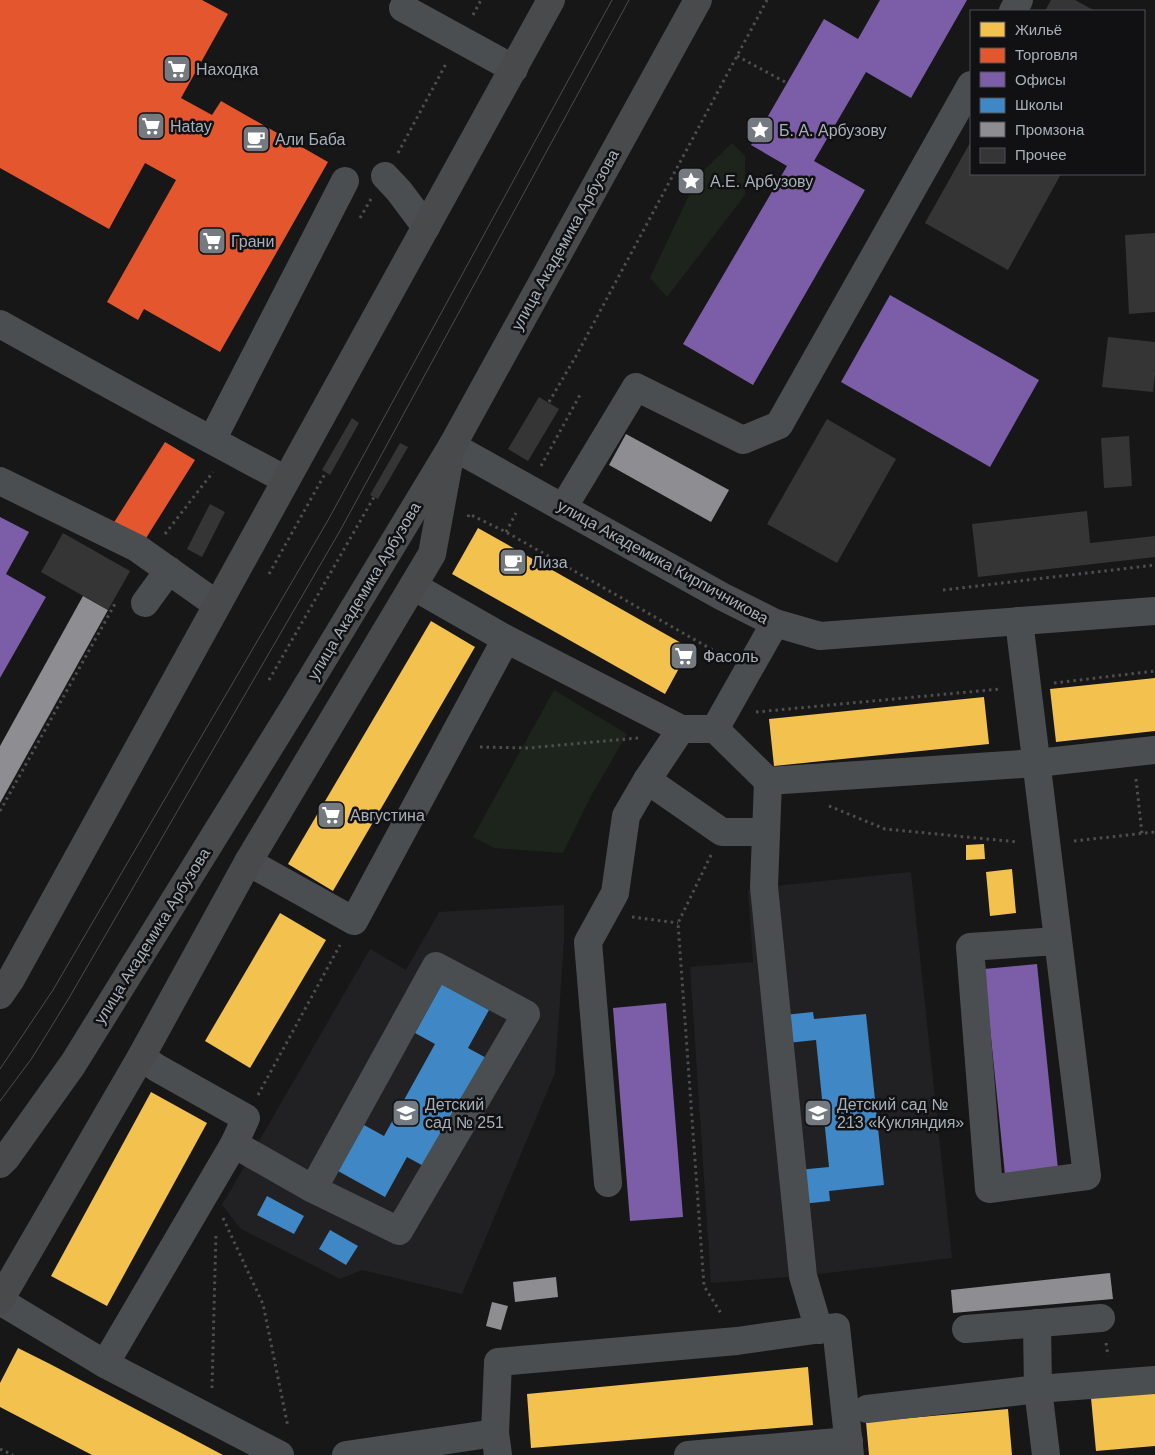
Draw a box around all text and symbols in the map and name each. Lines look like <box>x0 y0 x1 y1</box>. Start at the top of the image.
legend <box>970 10 1145 175</box>
text: Жильё <box>1015 21 1062 38</box>
text: Торговля <box>1015 46 1078 63</box>
supermarket icon: Находка <box>162 54 192 84</box>
place label: Находка <box>196 61 259 78</box>
text: Офисы <box>1015 71 1066 88</box>
text: Школы <box>1015 96 1063 113</box>
supermarket icon: Hatay <box>136 111 166 141</box>
place icon: Б. А. Арбузову <box>745 115 775 145</box>
place label: Hatay <box>170 118 212 135</box>
text: Промзона <box>1015 121 1085 138</box>
place label: Б. А. Арбузову <box>779 122 887 139</box>
cafe icon: Али Баба <box>241 124 271 154</box>
place label: Али Баба <box>275 131 346 148</box>
text: Прочее <box>1015 146 1067 163</box>
street label: улица Академика Арбузова <box>508 147 622 333</box>
place icon: А.Е. Арбузову <box>676 166 706 196</box>
place label: А.Е. Арбузову <box>710 173 813 190</box>
supermarket icon: Грани <box>197 226 227 256</box>
place label: Грани <box>231 233 274 250</box>
street label: улица Академика Кирпичникова <box>555 497 771 627</box>
street label: улица Академика Арбузова <box>304 499 424 683</box>
cafe icon: Лиза <box>498 547 528 577</box>
place label: Лиза <box>532 554 568 571</box>
supermarket icon: Фасоль <box>669 641 699 671</box>
place label: Фасоль <box>703 648 758 665</box>
supermarket icon: Августина <box>316 800 346 830</box>
place label: Августина <box>350 807 425 824</box>
street label: улица Академика Арбузова <box>91 845 213 1027</box>
place label: Детский сад № 251 <box>425 1096 504 1131</box>
place label: Детский сад № 213 «Кукляндия» <box>837 1096 964 1131</box>
school or university icon: Детский сад № 251 <box>391 1098 421 1128</box>
school or university icon: Детский сад № 213 «Кукляндия» <box>803 1098 833 1128</box>

